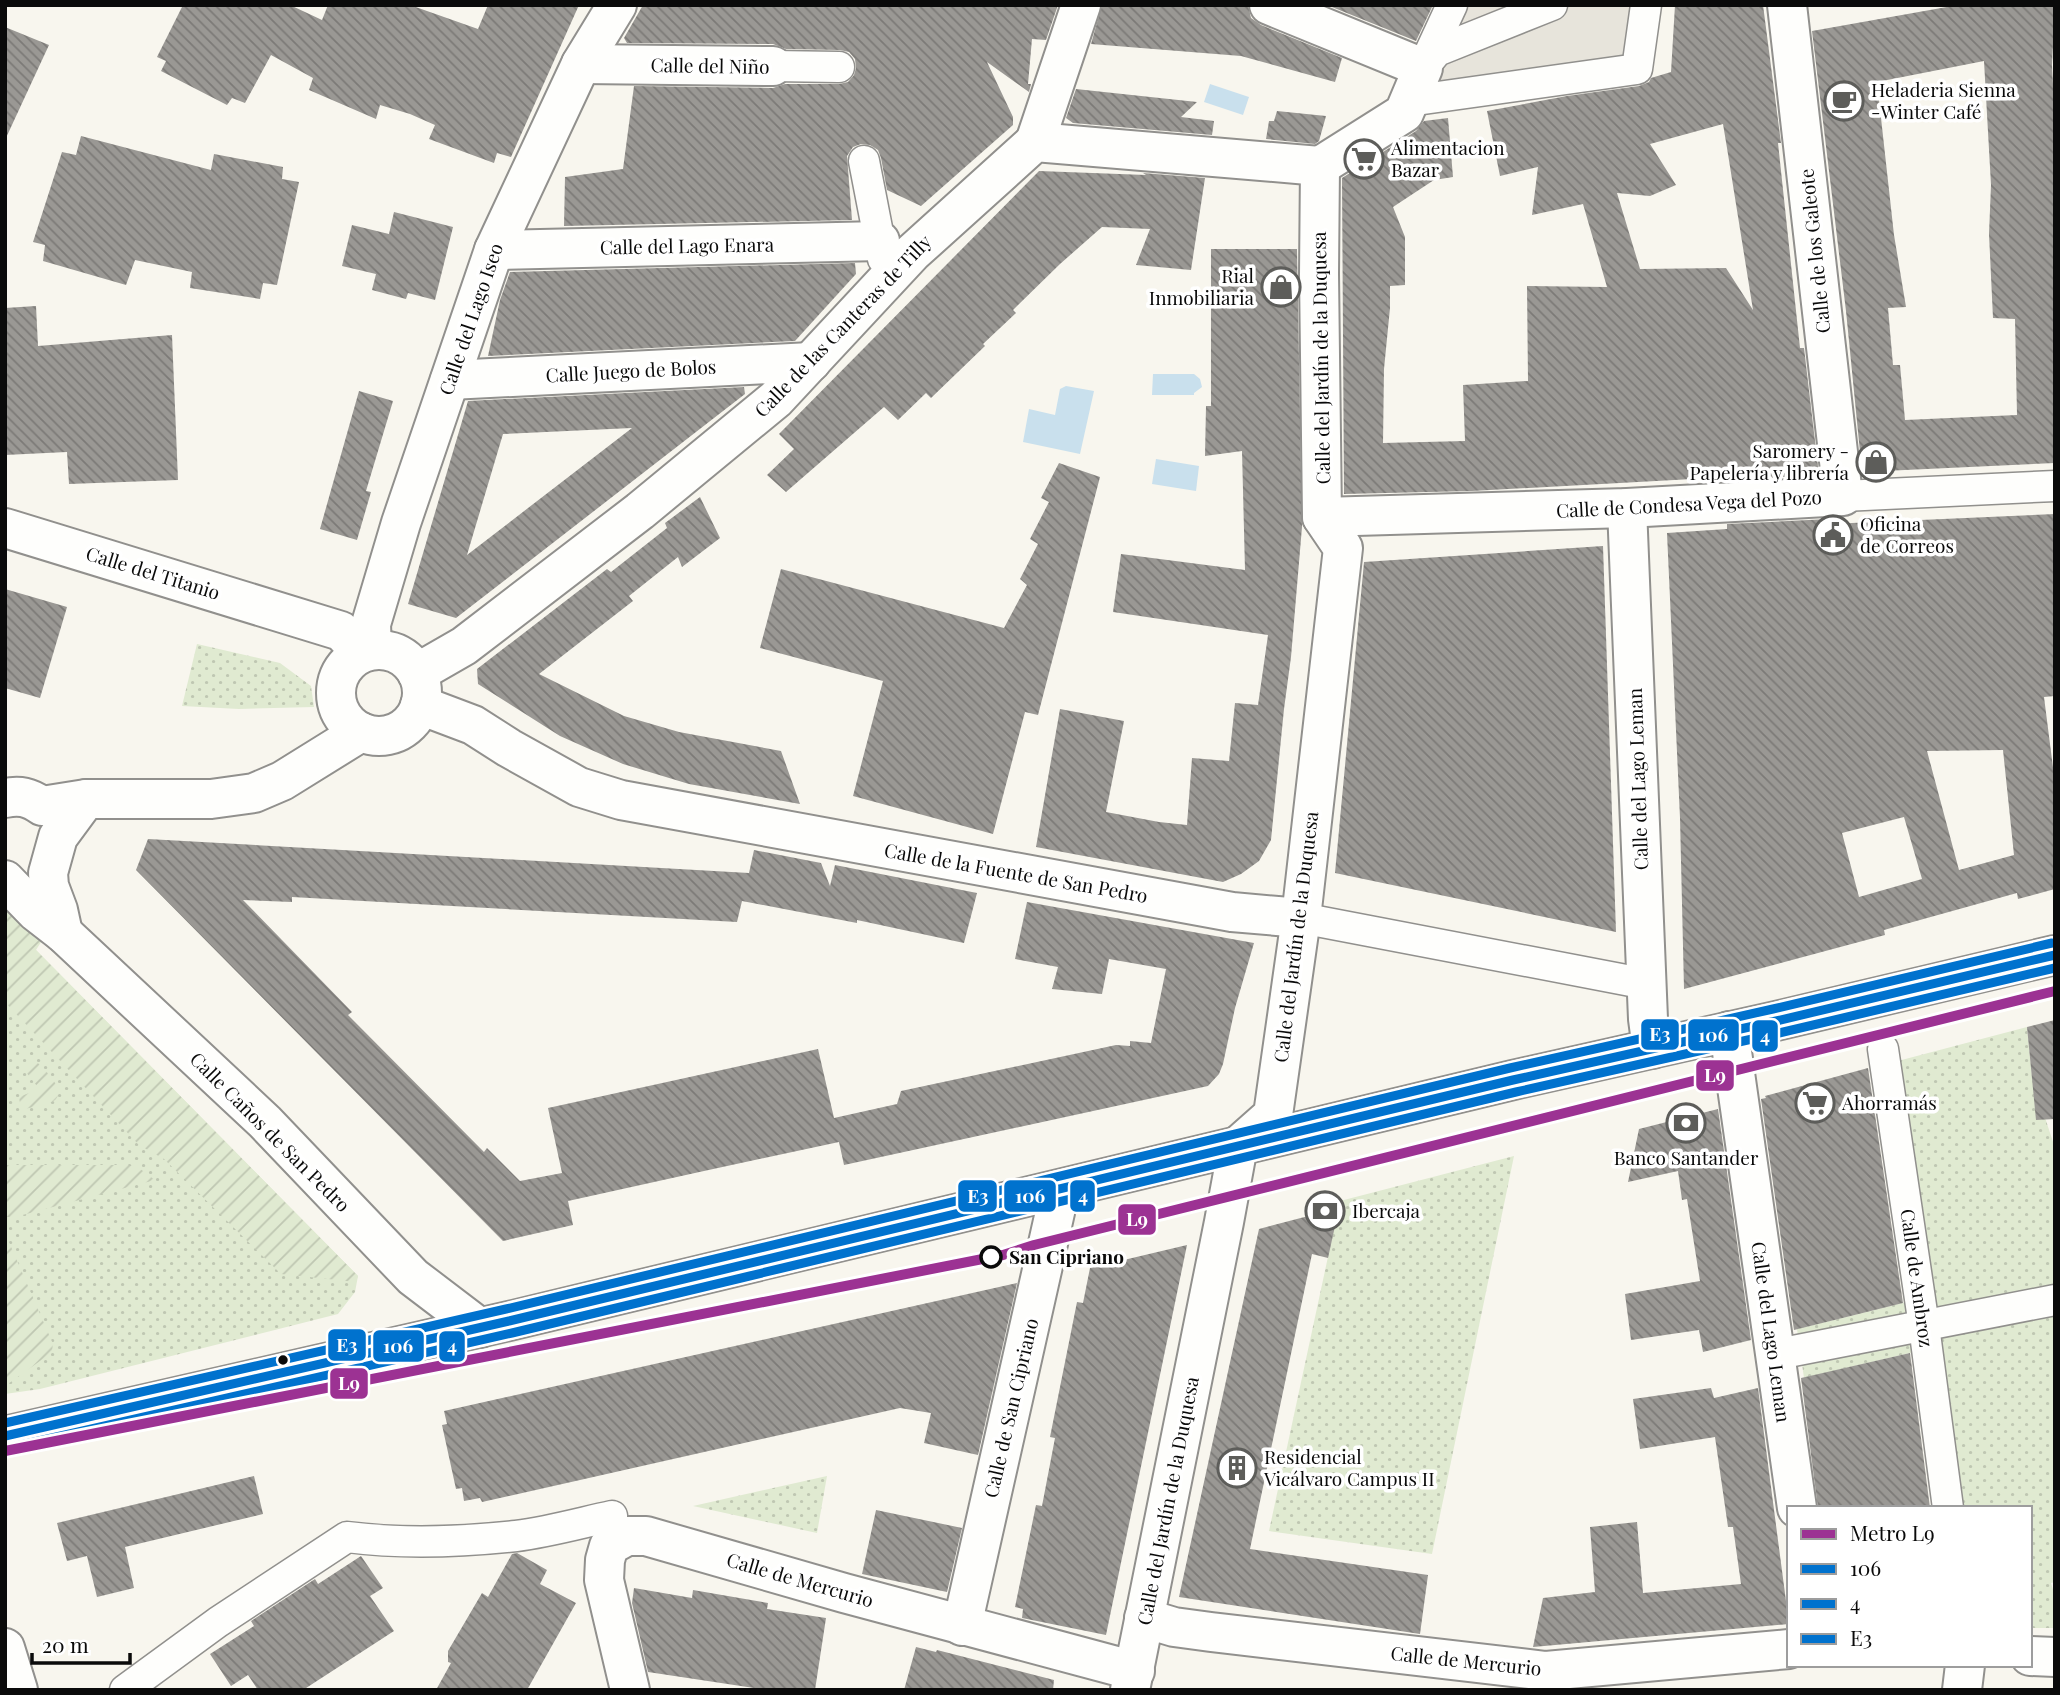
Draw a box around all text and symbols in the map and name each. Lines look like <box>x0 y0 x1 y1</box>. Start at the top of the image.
street label: Calle del Niño <box>650 51 770 79</box>
place label: Heladeria Sienna -Winter Café <box>1871 76 2016 124</box>
cafe icon: Heladeria Sienna -Winter Café <box>1823 80 1865 122</box>
place label: Alimentacion Bazar <box>1390 134 1505 182</box>
supermarket icon: Alimentacion Bazar <box>1343 138 1385 180</box>
street label: Calle de los Galeote <box>1792 167 1836 335</box>
street label: Calle de las Canteras de Tilly <box>748 228 937 422</box>
street label: Calle del Lago Enara <box>600 230 775 260</box>
street label: Calle del Jardín de la Duquesa <box>1305 231 1335 485</box>
street label: Calle del Lago Iseo <box>432 239 508 398</box>
place label: Rial Inmobiliaria <box>1149 262 1255 310</box>
shop icon: Rial Inmobiliaria <box>1260 266 1302 308</box>
street label: Calle Juego de Bolos <box>545 353 717 387</box>
place label: Saromery - Papelería y librería <box>1689 437 1850 485</box>
shop icon: Saromery - Papelería y librería <box>1855 441 1897 483</box>
street label: Calle de Condesa Vega del Pozo <box>1555 483 1822 523</box>
place label: Oficina de Correos <box>1860 510 1954 558</box>
public building icon: Oficina de Correos <box>1812 514 1854 556</box>
street label: Calle del Titanio <box>83 539 223 605</box>
street label: Calle del Lago Leman <box>1621 687 1653 871</box>
street label: Calle del Jardín de la Duquesa <box>1267 809 1323 1064</box>
street label: Calle de la Fuente de San Pedro <box>883 836 1150 908</box>
line badge: E3 <box>1640 1018 1680 1051</box>
line badge: 106 <box>1687 1018 1740 1052</box>
line badge: 4 <box>1751 1019 1779 1053</box>
text: E3 <box>1649 1020 1671 1046</box>
text: 106 <box>1698 1021 1728 1047</box>
text: 4 <box>1760 1022 1770 1048</box>
street label: Calle Caños de San Pedro <box>185 1046 356 1217</box>
line badge: L9 <box>1695 1059 1735 1092</box>
text: L9 <box>1704 1061 1726 1087</box>
supermarket icon: Ahorramás <box>1794 1082 1836 1124</box>
place label: Ahorramás <box>1841 1089 1937 1115</box>
bank icon: Banco Santander <box>1665 1102 1707 1144</box>
place label: Banco Santander <box>1614 1144 1759 1170</box>
line badge: E3 <box>957 1179 998 1213</box>
line badge: 106 <box>1003 1179 1057 1213</box>
line badge: 4 <box>1069 1179 1096 1213</box>
text: E3 <box>967 1182 989 1208</box>
text: 106 <box>1015 1182 1045 1208</box>
text: 4 <box>1078 1182 1088 1208</box>
bank icon: Ibercaja <box>1304 1190 1346 1232</box>
place label: Ibercaja <box>1352 1197 1421 1223</box>
line badge: L9 <box>1117 1203 1157 1236</box>
text: L9 <box>1126 1205 1148 1231</box>
street label: Calle de Ambroz <box>1895 1207 1941 1349</box>
street label: Calle del Lago Leman <box>1746 1240 1798 1425</box>
place label: San Cipriano <box>1009 1243 1124 1269</box>
marker: San Cipriano <box>980 1246 1002 1268</box>
street label: Calle de San Cipriano <box>977 1315 1043 1500</box>
line badge: E3 <box>327 1328 367 1362</box>
line badge: 106 <box>372 1329 425 1363</box>
line badge: 4 <box>438 1330 466 1363</box>
text: E3 <box>336 1331 358 1357</box>
text: 106 <box>383 1332 413 1358</box>
text: 4 <box>447 1332 457 1358</box>
unlabelled marker <box>276 1353 290 1367</box>
line badge: L9 <box>329 1367 369 1400</box>
text: L9 <box>338 1369 360 1395</box>
street label: Calle del Jardín de la Duquesa <box>1130 1374 1204 1627</box>
place label: Residencial Vicálvaro Campus II <box>1263 1443 1435 1491</box>
building icon: Residencial Vicálvaro Campus II <box>1216 1447 1258 1489</box>
legend <box>1787 1506 2032 1667</box>
text: Metro L9 <box>1850 1518 1935 1546</box>
street label: Calle de Mercurio <box>724 1546 877 1612</box>
text: 106 <box>1850 1553 1881 1581</box>
text: 4 <box>1850 1588 1860 1616</box>
scale bar <box>32 1622 130 1666</box>
text: E3 <box>1850 1623 1872 1651</box>
text: 20 m <box>42 1630 89 1658</box>
street label: Calle de Mercurio <box>1389 1639 1543 1681</box>

